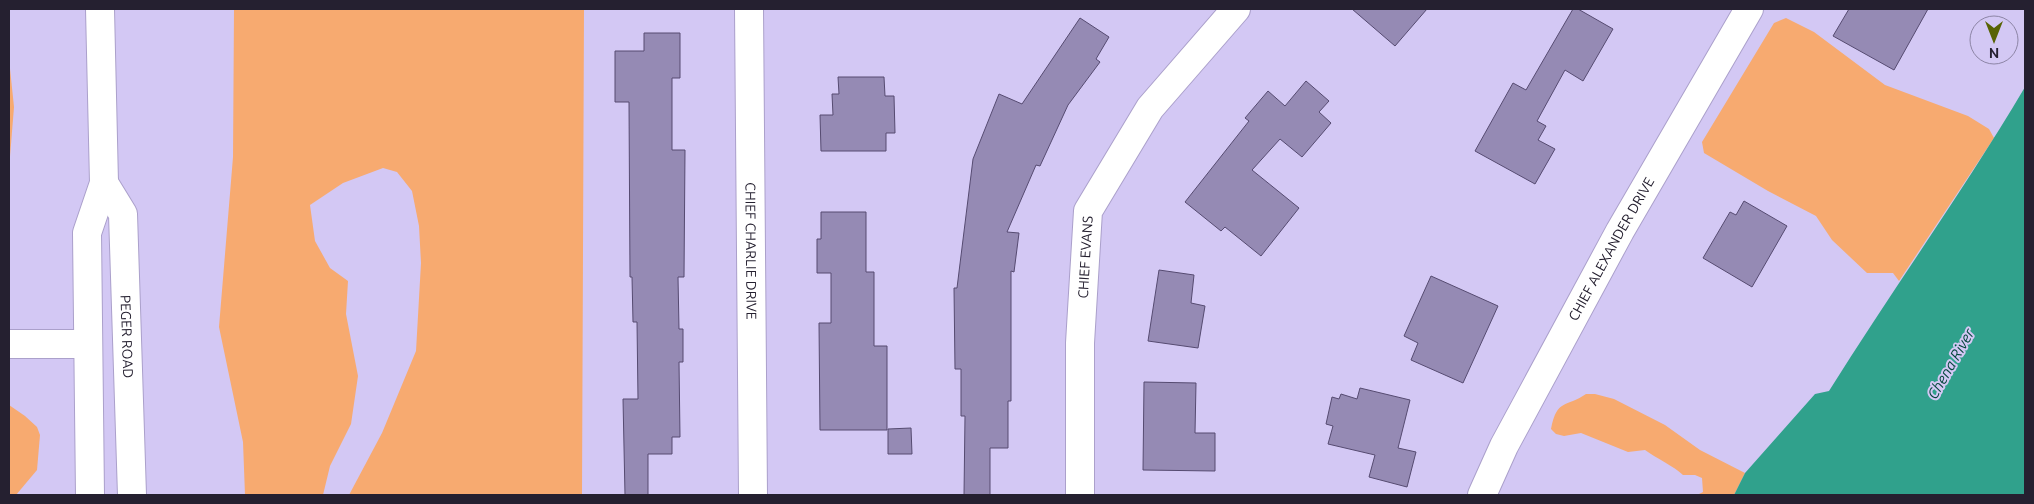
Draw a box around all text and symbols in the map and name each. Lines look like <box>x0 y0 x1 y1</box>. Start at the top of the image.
north arrow <box>1969 15 2019 65</box>
text: N <box>1989 45 1999 61</box>
street label: CHIEF ALEXANDER DRIVE <box>1565 174 1657 323</box>
street label: CHIEF CHARLIE DRIVE <box>742 182 760 320</box>
street label: CHIEF EVANS <box>1075 215 1096 299</box>
street label: PEGER ROAD <box>118 295 136 379</box>
water label: Chena River <box>1924 324 1978 402</box>

